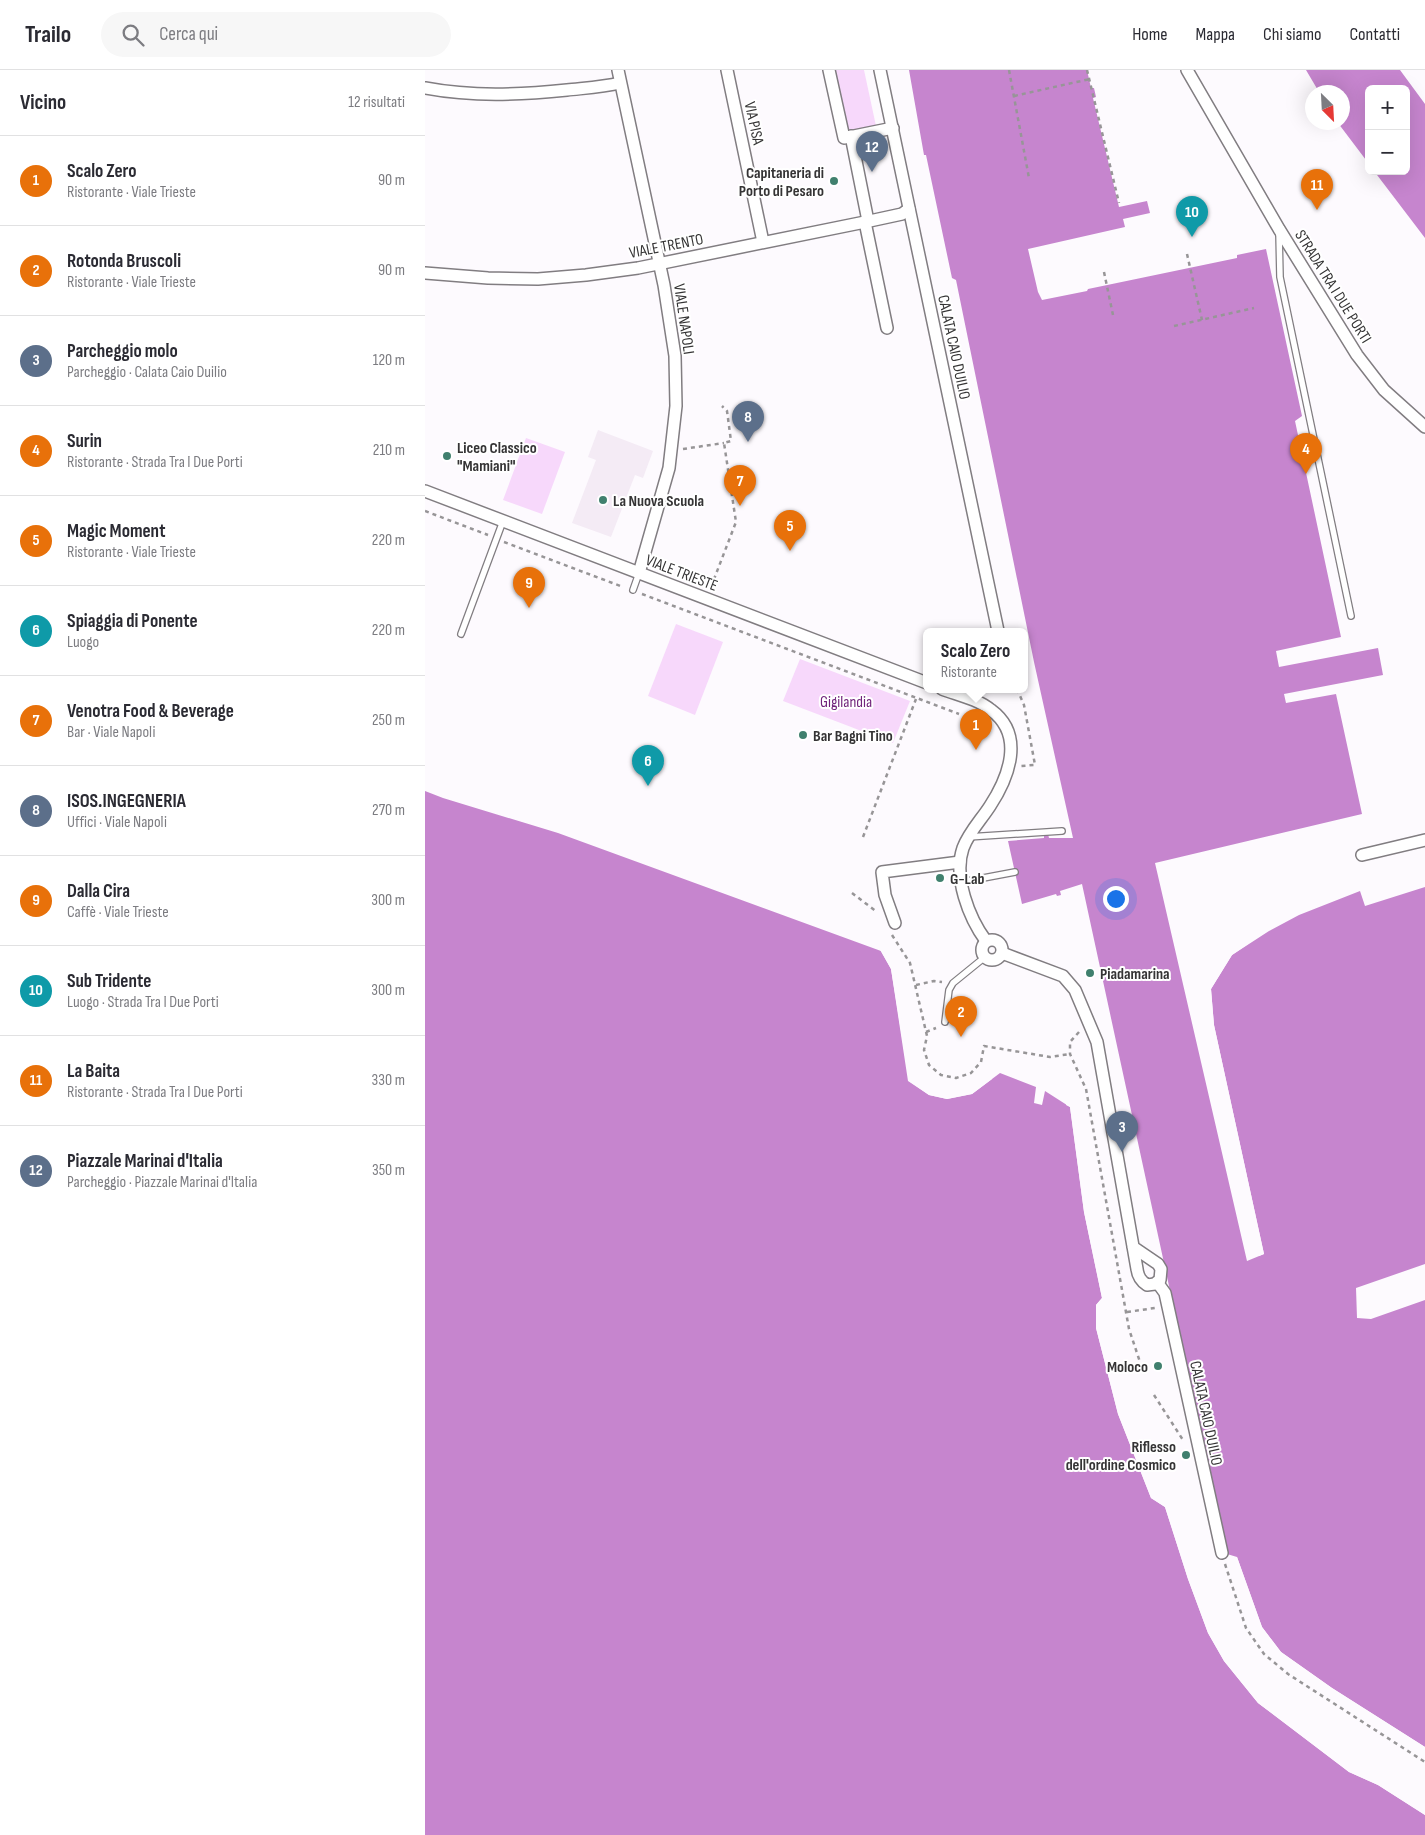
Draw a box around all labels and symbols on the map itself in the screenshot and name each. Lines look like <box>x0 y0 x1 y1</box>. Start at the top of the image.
north arrow <box>1305 85 1350 130</box>
street label: VIA PISA <box>740 100 767 147</box>
pin: 12 <box>856 131 888 172</box>
place label: Capitaneria di Porto di Pesaro <box>739 164 824 201</box>
pin: 11 <box>1301 169 1333 210</box>
marker: Capitaneria di Porto di Pesaro <box>828 175 840 187</box>
pin: 10 <box>1176 196 1208 237</box>
street label: STRADA TRA I DUE PORTI <box>1290 227 1375 347</box>
street label: VIALE TRENTO <box>628 230 705 263</box>
street label: VIALE NAPOLI <box>669 283 698 356</box>
street label: CALATA CAIO DUILIO <box>933 293 974 401</box>
pin: 8 <box>732 401 764 442</box>
pin: 4 <box>1290 433 1322 474</box>
place label: Liceo Classico "Mamiani" <box>457 439 537 476</box>
marker: Liceo Classico "Mamiani" <box>441 450 453 462</box>
pin: 7 <box>724 465 756 506</box>
place label: La Nuova Scuola <box>613 492 704 511</box>
marker: La Nuova Scuola <box>597 494 609 506</box>
pin: 5 <box>774 510 806 551</box>
street label: VIALE TRIESTE <box>643 551 720 596</box>
pin: 9 <box>513 567 545 608</box>
park label: Gigilandia <box>820 693 872 712</box>
pin: 1 <box>960 709 992 750</box>
place label: Bar Bagni Tino <box>813 727 893 746</box>
marker: Bar Bagni Tino <box>797 729 809 741</box>
pin: 6 <box>632 745 664 786</box>
place label: G-Lab <box>950 870 984 889</box>
marker: G-Lab <box>934 872 946 884</box>
your location <box>1103 886 1129 912</box>
place label: Piadamarina <box>1100 965 1170 984</box>
marker: Piadamarina <box>1084 967 1096 979</box>
pin: 2 <box>945 996 977 1037</box>
pin: 3 <box>1106 1111 1138 1152</box>
place label: Moloco <box>1107 1358 1148 1377</box>
street label: CALATA CAIO DUILIO <box>1185 1359 1226 1467</box>
marker: Moloco <box>1152 1360 1164 1372</box>
place label: Riflesso dell'ordine Cosmico <box>1066 1438 1176 1475</box>
marker: Riflesso dell'ordine Cosmico <box>1180 1449 1192 1461</box>

